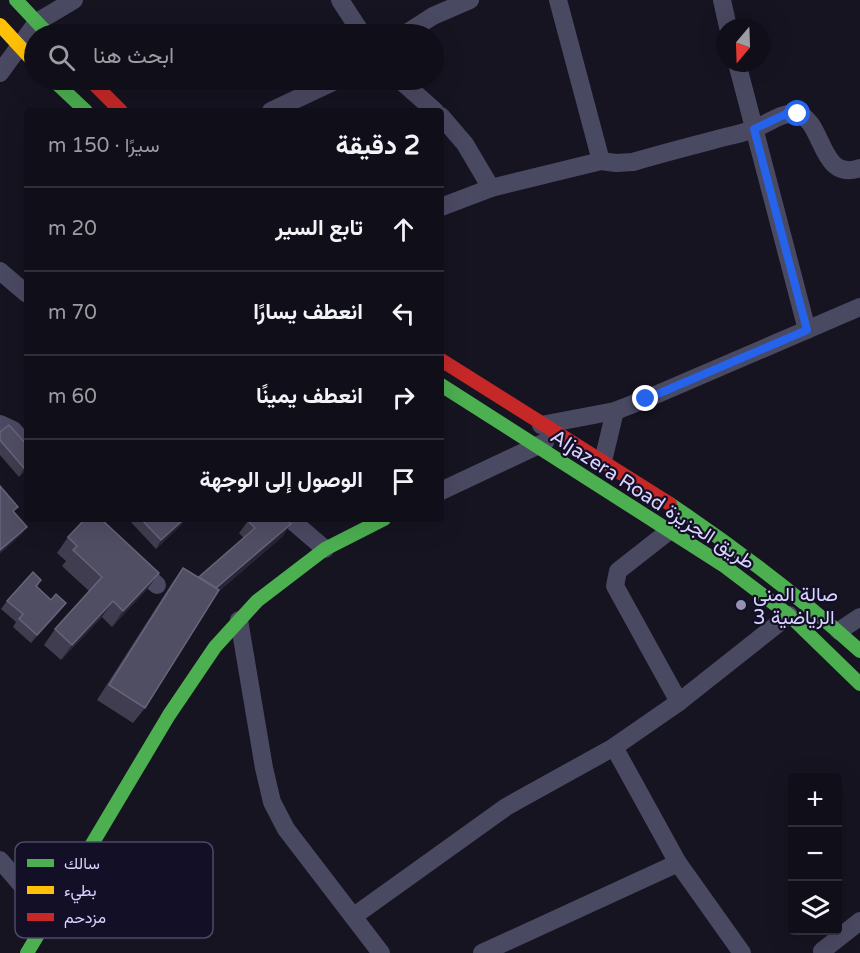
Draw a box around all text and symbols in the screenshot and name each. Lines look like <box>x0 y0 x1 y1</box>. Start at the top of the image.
north arrow <box>716 18 770 72</box>
search box <box>24 24 444 90</box>
icon: search <box>45 41 78 74</box>
text: ابحث هنا <box>93 43 174 69</box>
route start <box>784 100 810 126</box>
text: 2 دقيقة <box>336 130 420 161</box>
text: سيرًا · 150 m <box>48 134 160 158</box>
icon: ahead <box>387 213 420 246</box>
text: تابع السير <box>275 215 363 241</box>
text: 20 m <box>48 217 97 241</box>
icon: left <box>387 297 420 330</box>
text: انعطف يسارًا <box>253 299 363 325</box>
text: 70 m <box>48 301 97 325</box>
icon: right <box>387 381 420 414</box>
text: انعطف يمينًا <box>256 383 363 409</box>
text: 60 m <box>48 385 97 409</box>
route end <box>632 385 658 411</box>
street label: Aljazera Road طريق الجزيزة <box>546 425 759 575</box>
icon: arrive <box>387 465 420 498</box>
text: الوصول إلى الوجهة <box>199 467 363 493</box>
place label: صالة المنى الرياضية 3 <box>753 583 838 630</box>
marker: صالة المنى الرياضية 3 <box>734 598 748 612</box>
map controls <box>788 773 842 935</box>
button: + <box>788 773 842 827</box>
button: − <box>788 827 842 881</box>
legend <box>15 842 213 938</box>
text: سالك <box>64 854 100 874</box>
text: بطيء <box>64 881 96 904</box>
button: layers <box>788 881 842 935</box>
text: مزدحم <box>64 908 106 928</box>

